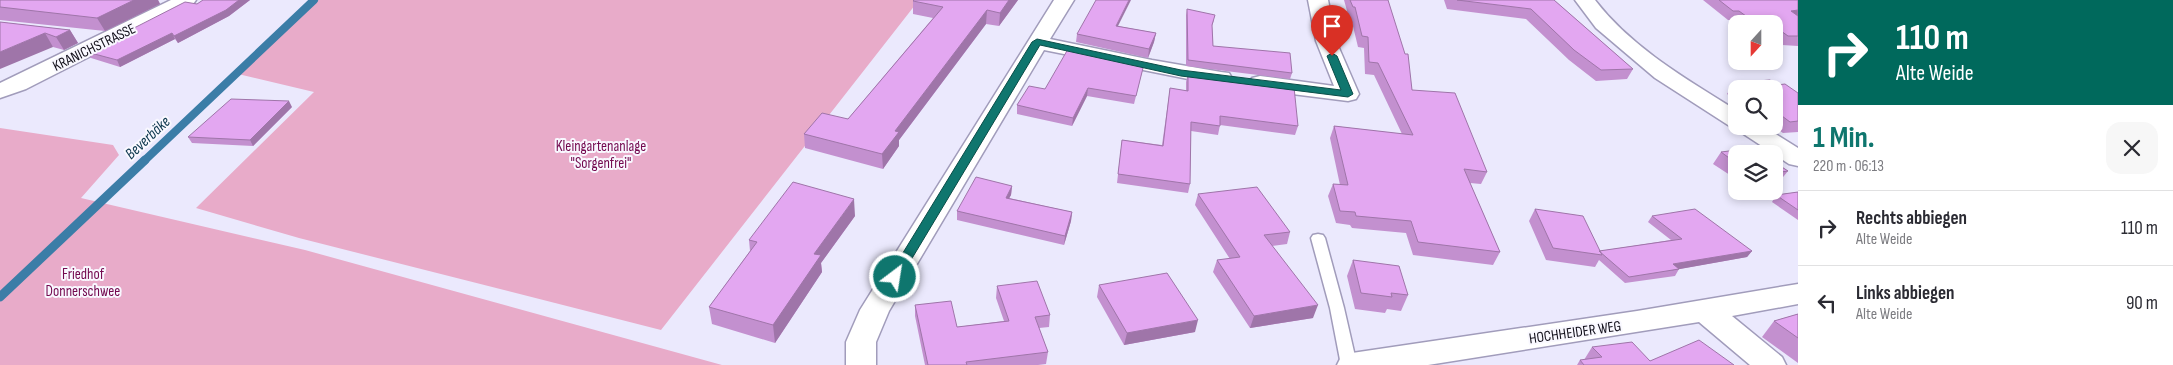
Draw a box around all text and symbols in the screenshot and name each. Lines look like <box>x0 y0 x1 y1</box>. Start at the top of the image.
pin <box>1311 5 1353 56</box>
icon: arrive <box>1318 12 1346 40</box>
north arrow <box>1728 15 1782 70</box>
map controls <box>1728 15 1783 200</box>
text: 110 m <box>1896 17 1969 60</box>
street label: KRANICHSTRASSE <box>50 19 139 76</box>
icon: right <box>1813 20 1878 85</box>
text: Alte Weide <box>1896 60 1974 87</box>
button: search <box>1728 80 1783 135</box>
water label: Beverbäke <box>122 113 174 164</box>
text: 1 Min. <box>1813 120 1875 156</box>
button: close <box>2106 122 2158 174</box>
park label: Kleingartenanlage "Sorgenfrei" <box>556 137 646 173</box>
button: layers <box>1728 145 1783 200</box>
text: 220 m · 06:13 <box>1813 157 1884 176</box>
text: Rechts abbiegen <box>1856 207 1967 230</box>
icon: right <box>1813 214 1841 242</box>
text: 110 m <box>2121 217 2158 240</box>
text: Alte Weide <box>1856 230 1912 249</box>
position arrow <box>868 250 920 302</box>
park label: Friedhof Donnerschwee <box>46 265 120 301</box>
text: Links abbiegen <box>1856 282 1954 305</box>
icon: left <box>1813 289 1841 317</box>
text: 90 m <box>2126 292 2158 315</box>
text: Alte Weide <box>1856 305 1912 324</box>
street label: HOCHHEIDER WEG <box>1528 317 1622 348</box>

